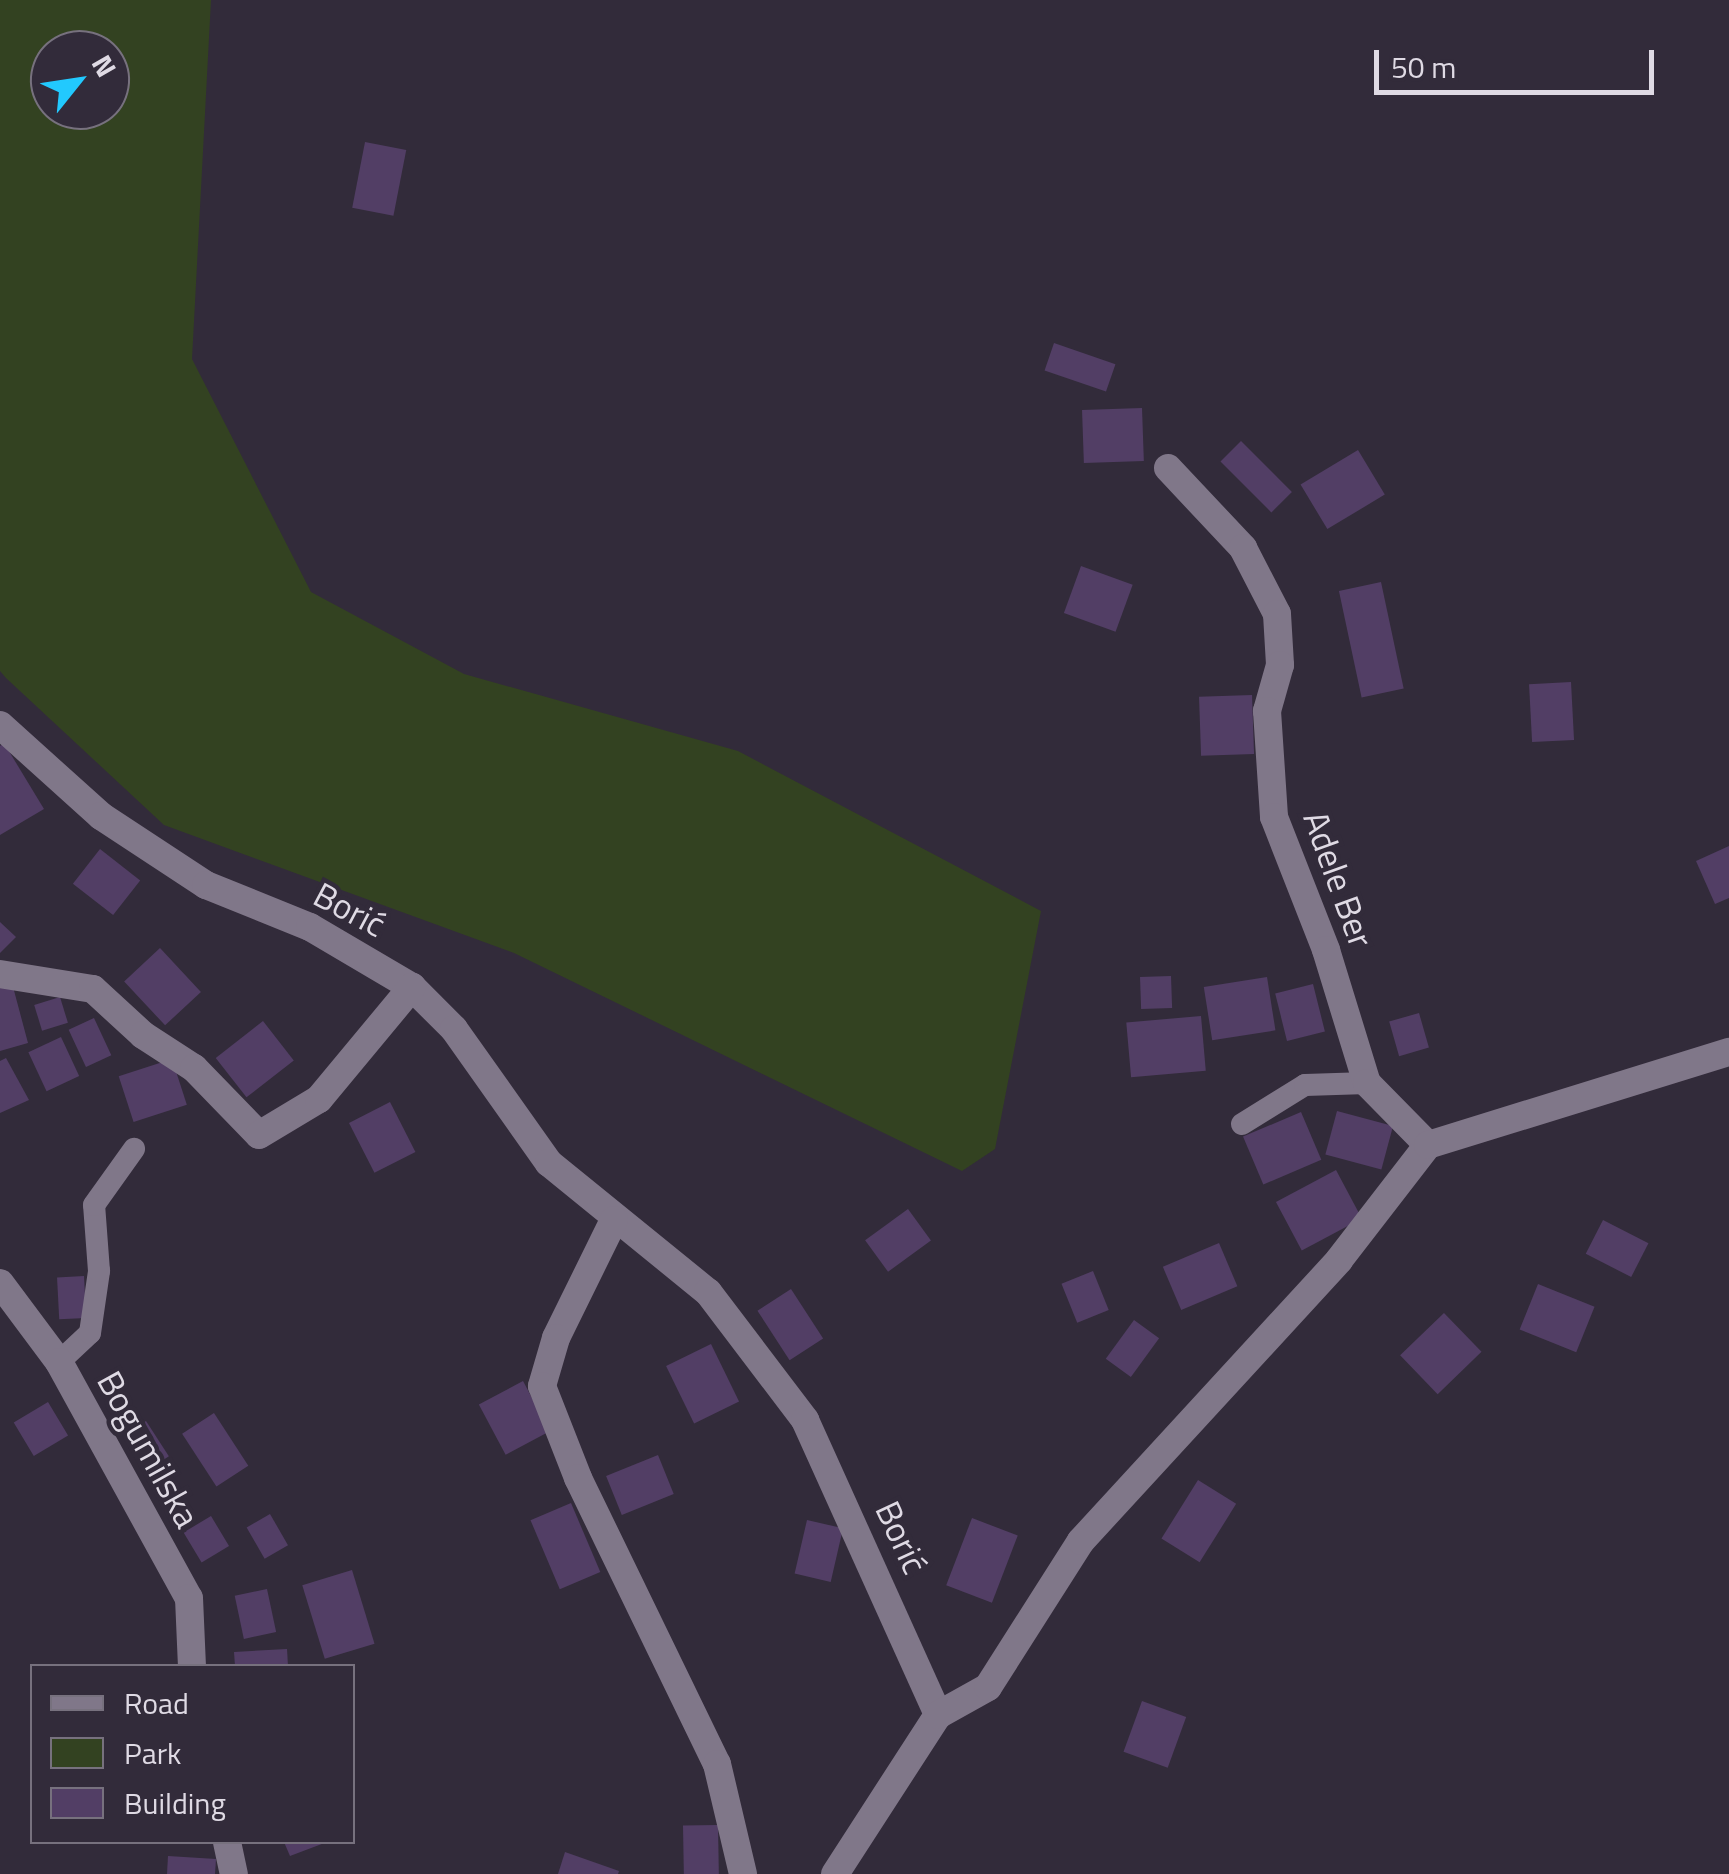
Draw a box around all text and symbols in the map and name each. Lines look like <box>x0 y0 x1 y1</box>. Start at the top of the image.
north arrow <box>30 30 130 130</box>
scale bar <box>1379 30 1659 92</box>
text: 50 m <box>1391 44 1456 90</box>
text: N <box>81 47 128 85</box>
street label: Adele Ber <box>1295 805 1383 953</box>
street label: Borić <box>307 873 393 945</box>
street label: Bogumilska <box>89 1364 209 1534</box>
street label: Borić <box>867 1494 937 1580</box>
legend <box>30 1664 355 1844</box>
text: Road <box>124 1680 189 1726</box>
text: Park <box>124 1730 181 1776</box>
text: Building <box>124 1780 226 1826</box>

